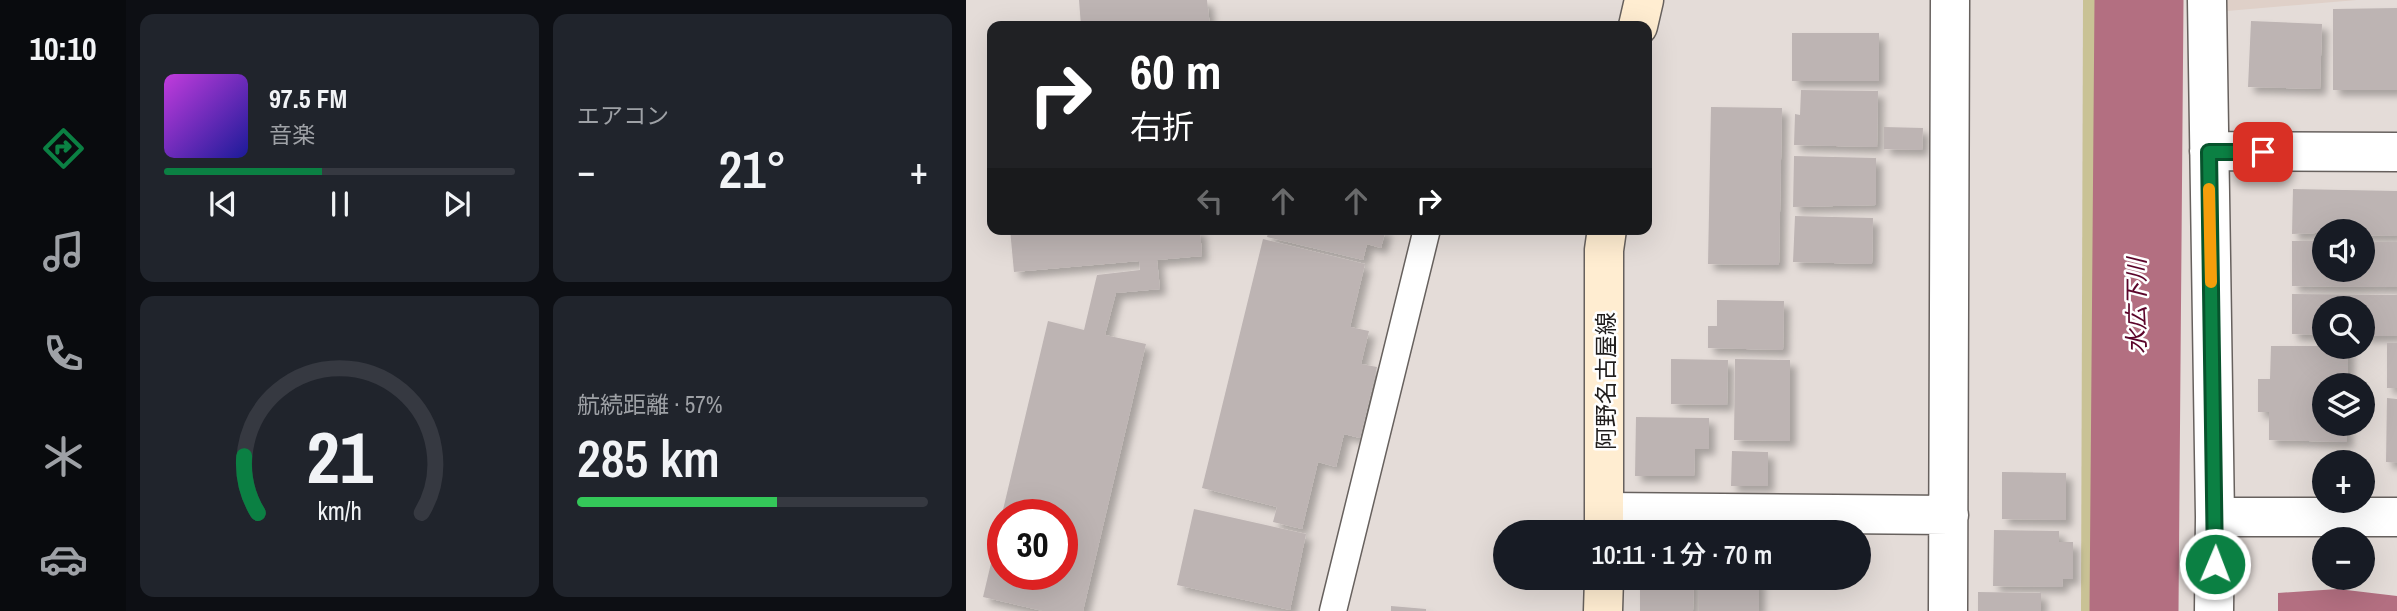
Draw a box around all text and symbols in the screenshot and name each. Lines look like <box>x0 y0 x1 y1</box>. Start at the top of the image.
text: 10:10 <box>29 27 97 70</box>
text: 60 m <box>1130 38 1222 104</box>
icon: right <box>1015 49 1106 140</box>
text: 97.5 FM <box>269 81 347 116</box>
text: エアコン <box>577 100 669 131</box>
text: 右折 <box>1130 105 1194 148</box>
text: 音楽 <box>269 119 315 150</box>
pin <box>2233 122 2293 182</box>
icon: directions <box>39 124 88 173</box>
icon: arrive <box>2244 133 2282 171</box>
text: 21° <box>718 134 787 204</box>
text: − <box>577 145 595 196</box>
text: + <box>910 145 928 196</box>
icon: left <box>1191 182 1229 220</box>
icon: ahead <box>1264 182 1302 220</box>
icon: ahead <box>1337 182 1375 220</box>
icon: right <box>1410 182 1448 220</box>
icon: previous <box>204 185 242 223</box>
icon: pause <box>321 185 359 223</box>
icon: next <box>438 185 476 223</box>
map controls <box>2312 219 2375 590</box>
button: sound <box>2312 219 2375 282</box>
icon: music <box>39 227 88 276</box>
water label: 水広下川 <box>2120 255 2152 354</box>
button: search <box>2312 296 2375 359</box>
street label: 阿野名古屋線 <box>1590 312 1621 450</box>
icon: phone <box>39 329 88 378</box>
button: layers <box>2312 373 2375 436</box>
text: 航続距離 · 57% <box>577 389 722 420</box>
text: 21 <box>306 408 373 506</box>
text: 285 km <box>577 423 720 493</box>
icon: climate <box>39 432 88 481</box>
button: + <box>2312 450 2375 513</box>
text: km/h <box>317 493 362 527</box>
speed limit sign: 30 <box>987 499 1078 590</box>
position arrow <box>2178 527 2252 601</box>
button: − <box>2312 527 2375 590</box>
icon: car <box>39 535 88 584</box>
text: 10:11 · 1 分 · 70 m <box>1592 537 1772 572</box>

